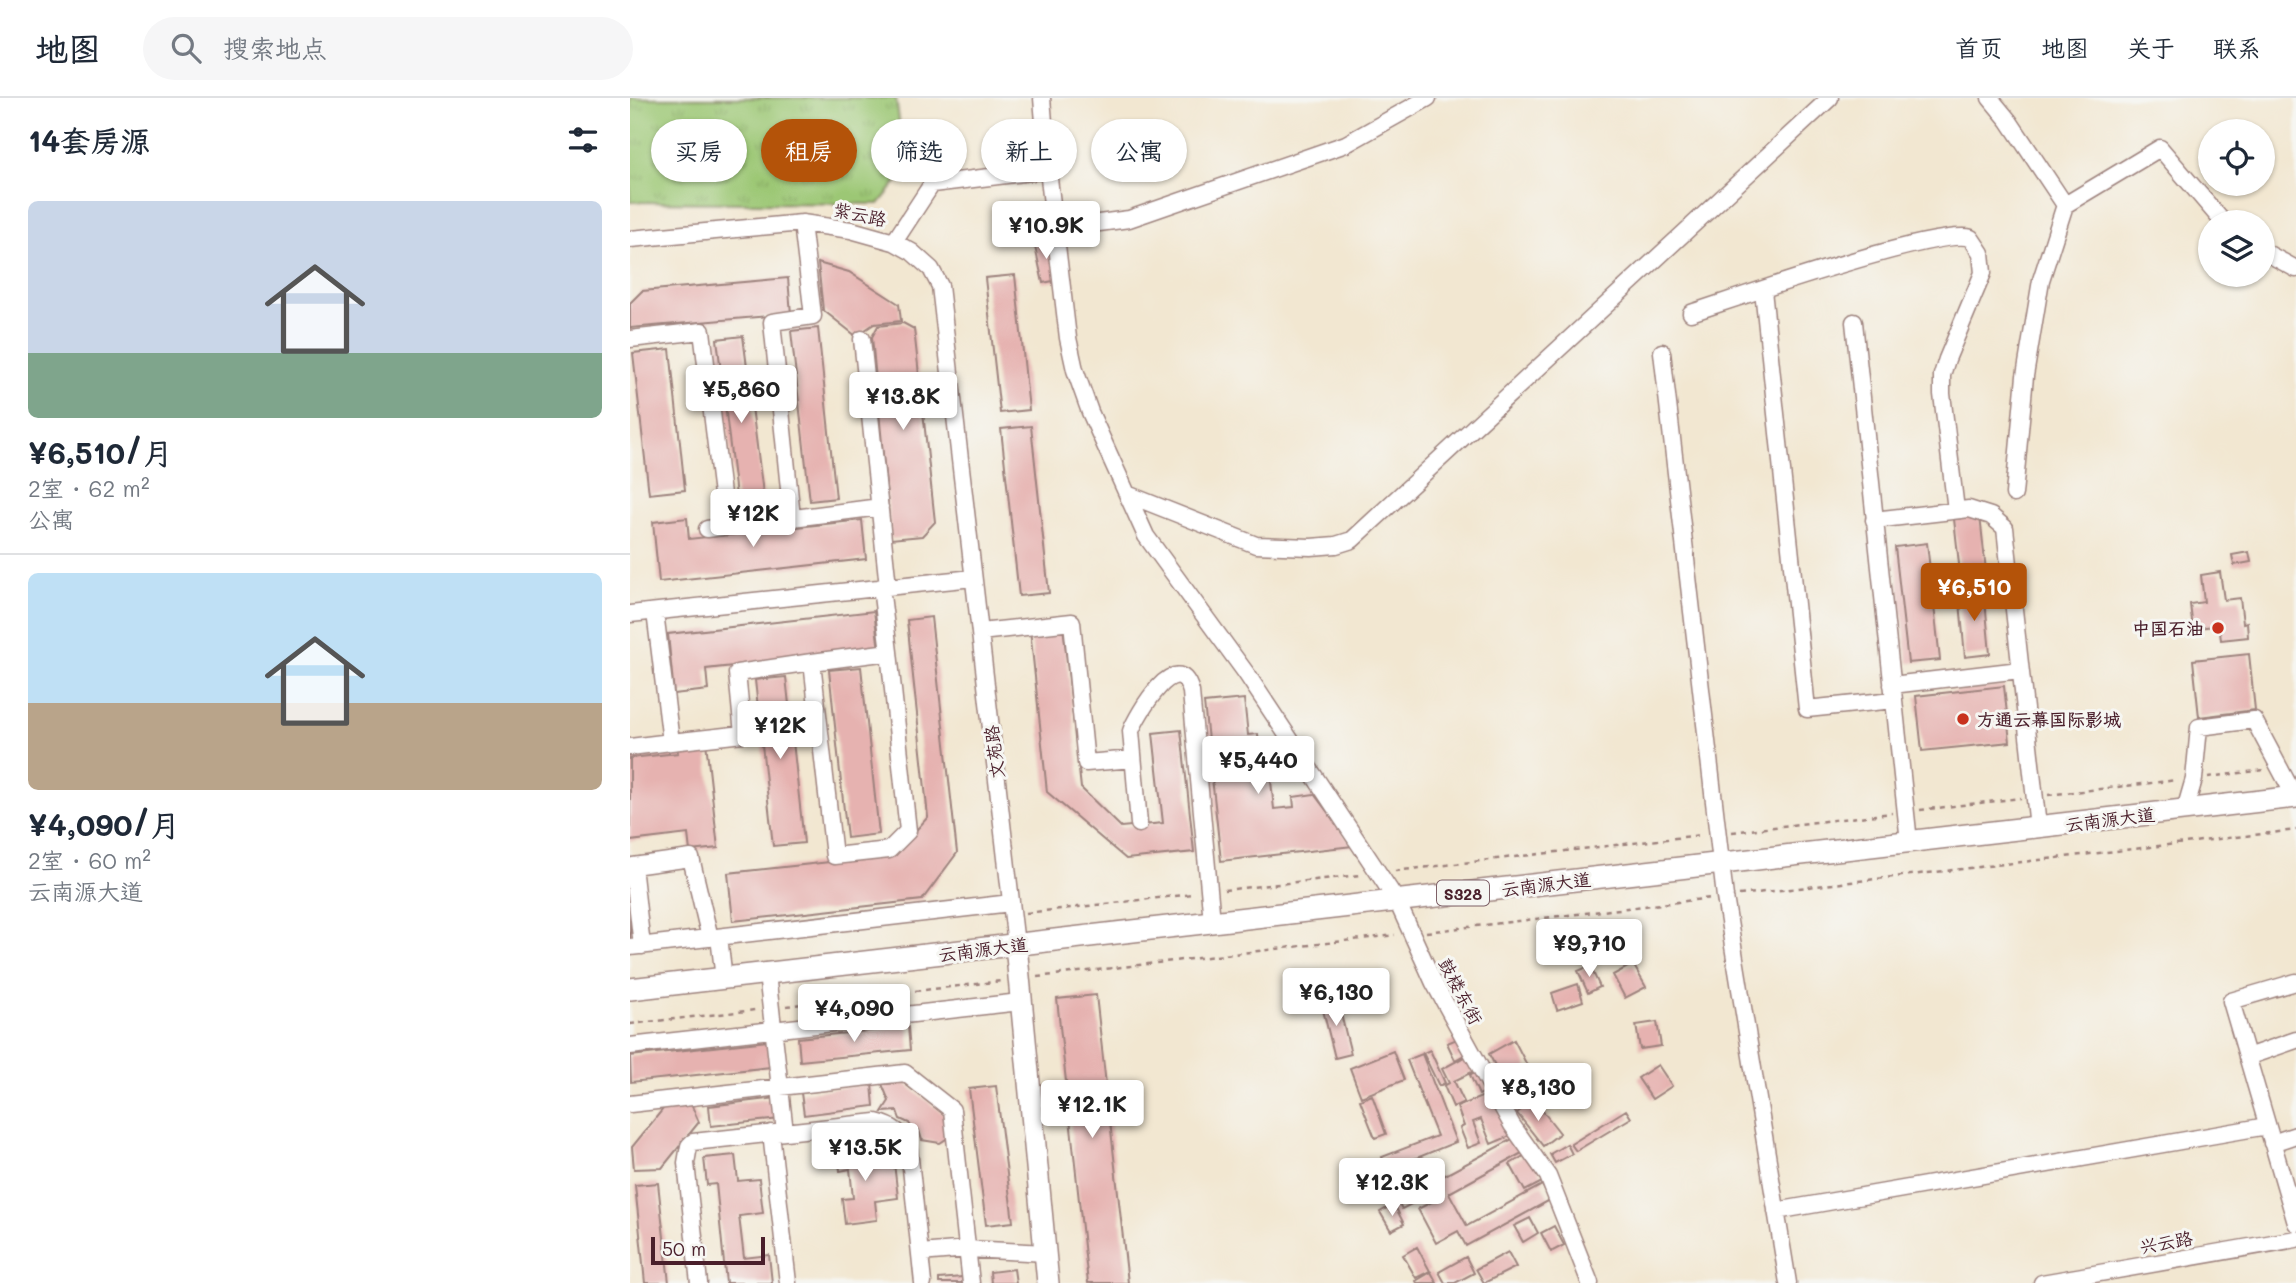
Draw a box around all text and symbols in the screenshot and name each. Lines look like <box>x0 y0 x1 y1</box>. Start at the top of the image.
search box <box>143 17 633 80</box>
text: 地图 <box>35 26 101 69</box>
icon: search <box>167 29 205 67</box>
text: 搜索地点 <box>223 31 327 65</box>
text: 首页 <box>1955 32 2003 63</box>
text: 地图 <box>2041 32 2089 63</box>
text: 关于 <box>2127 32 2175 63</box>
text: 联系 <box>2213 32 2261 63</box>
chip: 买房 <box>651 119 747 182</box>
chip: 租房 <box>761 119 857 182</box>
chip: 筛选 <box>871 119 967 182</box>
chip: 新上 <box>981 119 1077 182</box>
chip: 公寓 <box>1091 119 1187 182</box>
map controls <box>2198 119 2275 287</box>
button: locate <box>2198 119 2275 196</box>
text: 14套房源 <box>28 120 150 160</box>
icon: filters <box>564 121 602 159</box>
street label: 紫云路 <box>831 197 889 231</box>
pin: ¥10.9K <box>989 202 1103 261</box>
text: ¥10.9K <box>1008 209 1084 239</box>
button: layers <box>2198 210 2275 287</box>
icon: home <box>252 246 378 372</box>
pin: ¥5,860 <box>684 366 798 425</box>
pin: ¥13.8K <box>846 372 960 432</box>
text: ¥5,860 <box>702 373 780 403</box>
text: ¥13.8K <box>865 380 941 410</box>
text: ¥6,510/月 <box>28 432 173 472</box>
text: 2室 · 62 m² <box>28 473 150 503</box>
pin: ¥12K <box>712 490 794 549</box>
text: ¥12K <box>726 497 780 527</box>
text: 公寓 <box>28 504 74 534</box>
pin: ¥6,510 <box>1917 564 2031 623</box>
text: ¥6,510 <box>1937 571 2011 601</box>
place label: 中国石油 <box>2132 616 2204 640</box>
icon: home <box>252 618 378 744</box>
marker: 中国石油 <box>2210 620 2226 636</box>
pin: ¥12K <box>739 702 821 761</box>
place label: 方通云幕国际影城 <box>1977 707 2121 731</box>
text: ¥12K <box>753 709 807 739</box>
marker: 方通云幕国际影城 <box>1955 711 1971 727</box>
street label: 文苑路 <box>979 724 1009 780</box>
pin: ¥5,440 <box>1201 736 1315 796</box>
text: ¥5,440 <box>1218 744 1298 774</box>
street label: 云南源大道 <box>2064 802 2156 836</box>
text: ¥4,090/月 <box>28 804 180 844</box>
text: 2室 · 60 m² <box>28 845 151 875</box>
street label: 云南源大道 <box>1500 867 1592 901</box>
text: 云南源大道 <box>28 876 143 906</box>
road number: S328 <box>1437 880 1489 906</box>
pin: ¥9,710 <box>1532 920 1646 979</box>
text: ¥9,710 <box>1552 927 1626 957</box>
street label: 云南源大道 <box>937 932 1029 966</box>
street label: 鼓楼东街 <box>1434 954 1488 1028</box>
pin: ¥6,130 <box>1279 968 1393 1028</box>
text: ¥6,130 <box>1299 976 1373 1006</box>
pin: ¥4,090 <box>797 984 911 1044</box>
text: ¥4,090 <box>814 992 894 1022</box>
pin: ¥8,130 <box>1481 1063 1595 1123</box>
text: ¥8,130 <box>1500 1071 1576 1101</box>
pin: ¥12.1K <box>1035 1080 1149 1140</box>
text: ¥12.1K <box>1057 1088 1127 1118</box>
pin: ¥13.5K <box>808 1124 922 1183</box>
text: ¥13.5K <box>828 1131 902 1161</box>
pin: ¥12.3K <box>1335 1158 1449 1218</box>
text: ¥12.3K <box>1355 1166 1429 1196</box>
street label: 兴云路 <box>2137 1225 2195 1259</box>
scale bar <box>651 1234 765 1266</box>
text: 50 m <box>662 1236 706 1261</box>

